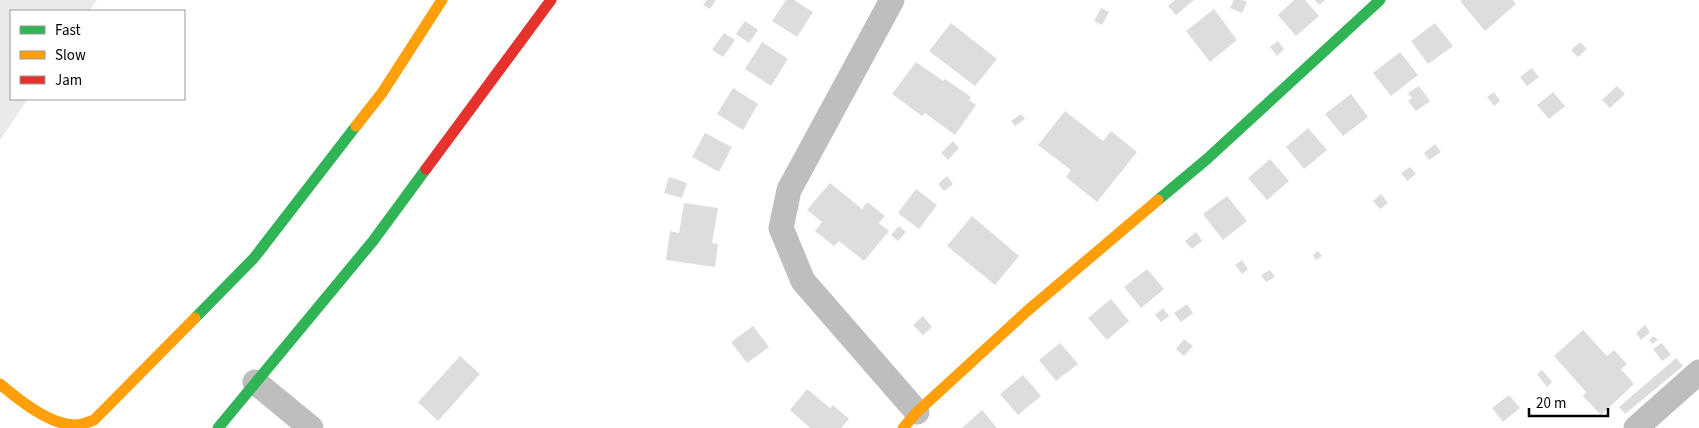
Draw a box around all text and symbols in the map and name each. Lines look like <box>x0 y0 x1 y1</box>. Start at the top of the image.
legend <box>10 10 185 100</box>
text: Fast <box>55 20 81 41</box>
text: Slow <box>55 45 86 66</box>
text: Jam <box>55 70 82 91</box>
scale bar <box>1529 386 1608 418</box>
text: 20 m <box>1536 393 1566 414</box>

